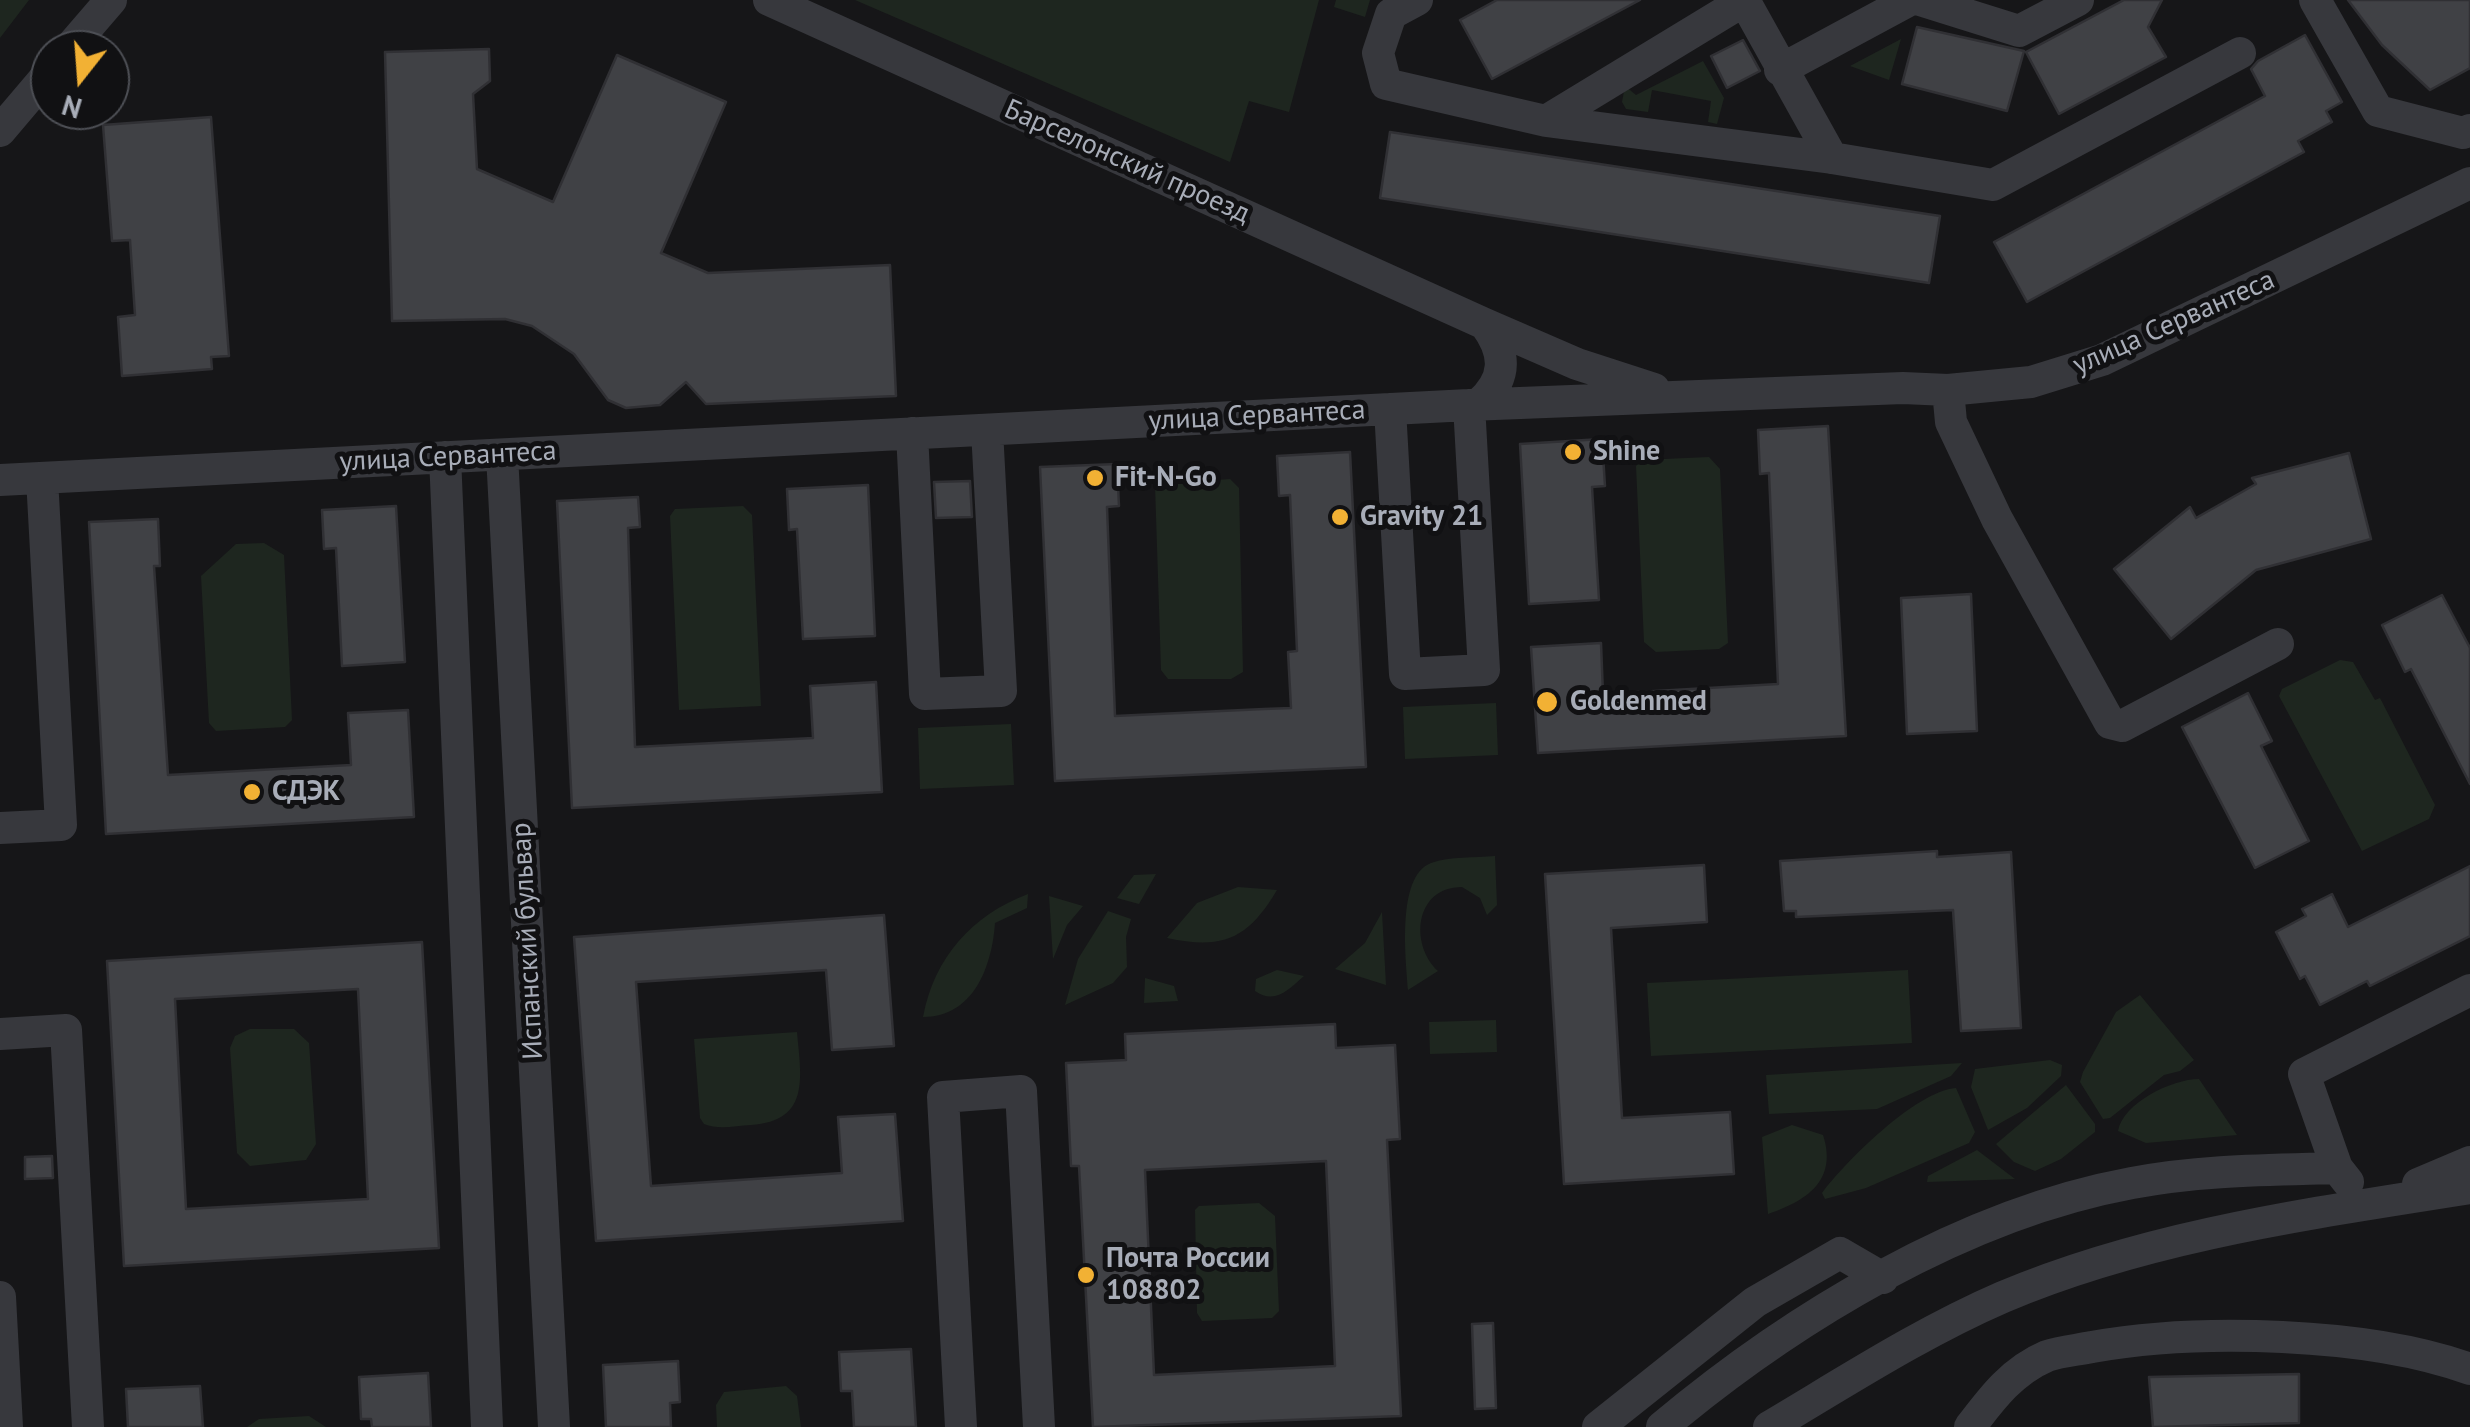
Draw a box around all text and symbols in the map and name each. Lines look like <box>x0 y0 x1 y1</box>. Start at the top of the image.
north arrow <box>30 30 130 130</box>
text: N <box>57 87 86 128</box>
street label: Барселонский проезд <box>999 93 1255 231</box>
street label: улица Сервантеса <box>2068 263 2280 383</box>
street label: улица Сервантеса <box>1148 394 1366 438</box>
street label: улица Сервантеса <box>339 435 557 479</box>
place label: Shine <box>1593 435 1660 469</box>
marker: Shine <box>1562 441 1584 463</box>
place label: Fit-N-Go <box>1115 461 1217 495</box>
marker: Fit-N-Go <box>1084 467 1106 489</box>
place label: Gravity 21 <box>1360 500 1483 534</box>
marker: Gravity 21 <box>1329 506 1351 528</box>
place label: Goldenmed <box>1570 685 1707 719</box>
marker: Goldenmed <box>1534 689 1560 715</box>
place label: СДЭК <box>272 775 340 809</box>
marker: СДЭК <box>241 781 263 803</box>
street label: Испанский бульвар <box>505 822 551 1060</box>
place label: Почта России 108802 <box>1106 1242 1270 1308</box>
marker: Почта России 108802 <box>1075 1264 1097 1286</box>

